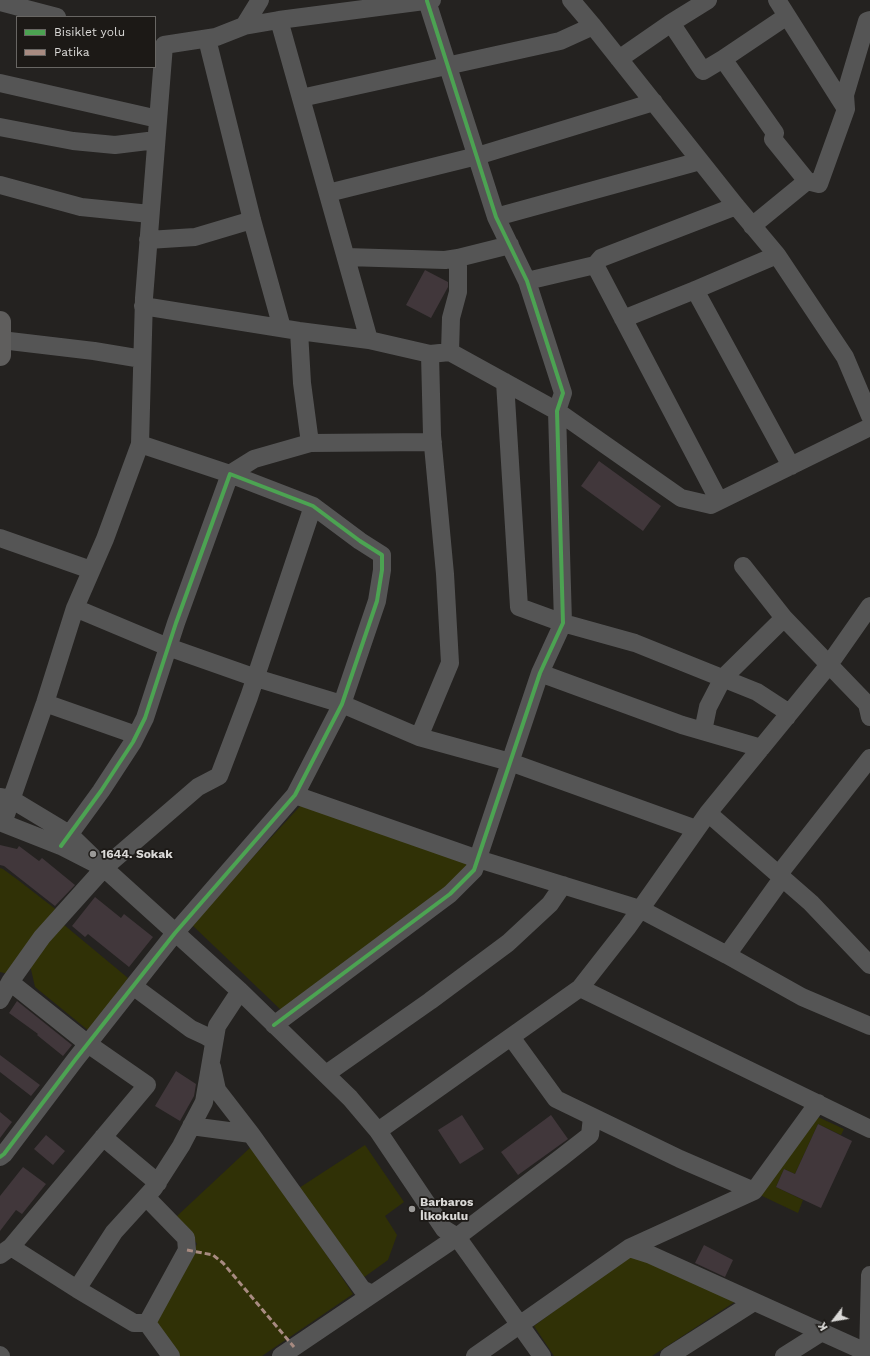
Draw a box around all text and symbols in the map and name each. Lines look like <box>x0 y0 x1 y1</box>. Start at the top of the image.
legend <box>16 16 156 68</box>
text: Bisiklet yolu <box>54 25 125 39</box>
text: Patika <box>54 45 90 59</box>
place label: 1644. Sokak <box>101 847 173 861</box>
marker: 1644. Sokak <box>88 849 98 859</box>
place label: Barbaros İlkokulu <box>420 1195 473 1223</box>
marker: Barbaros İlkokulu <box>407 1204 417 1214</box>
north arrow <box>814 1300 854 1340</box>
text: K <box>816 1320 831 1333</box>

